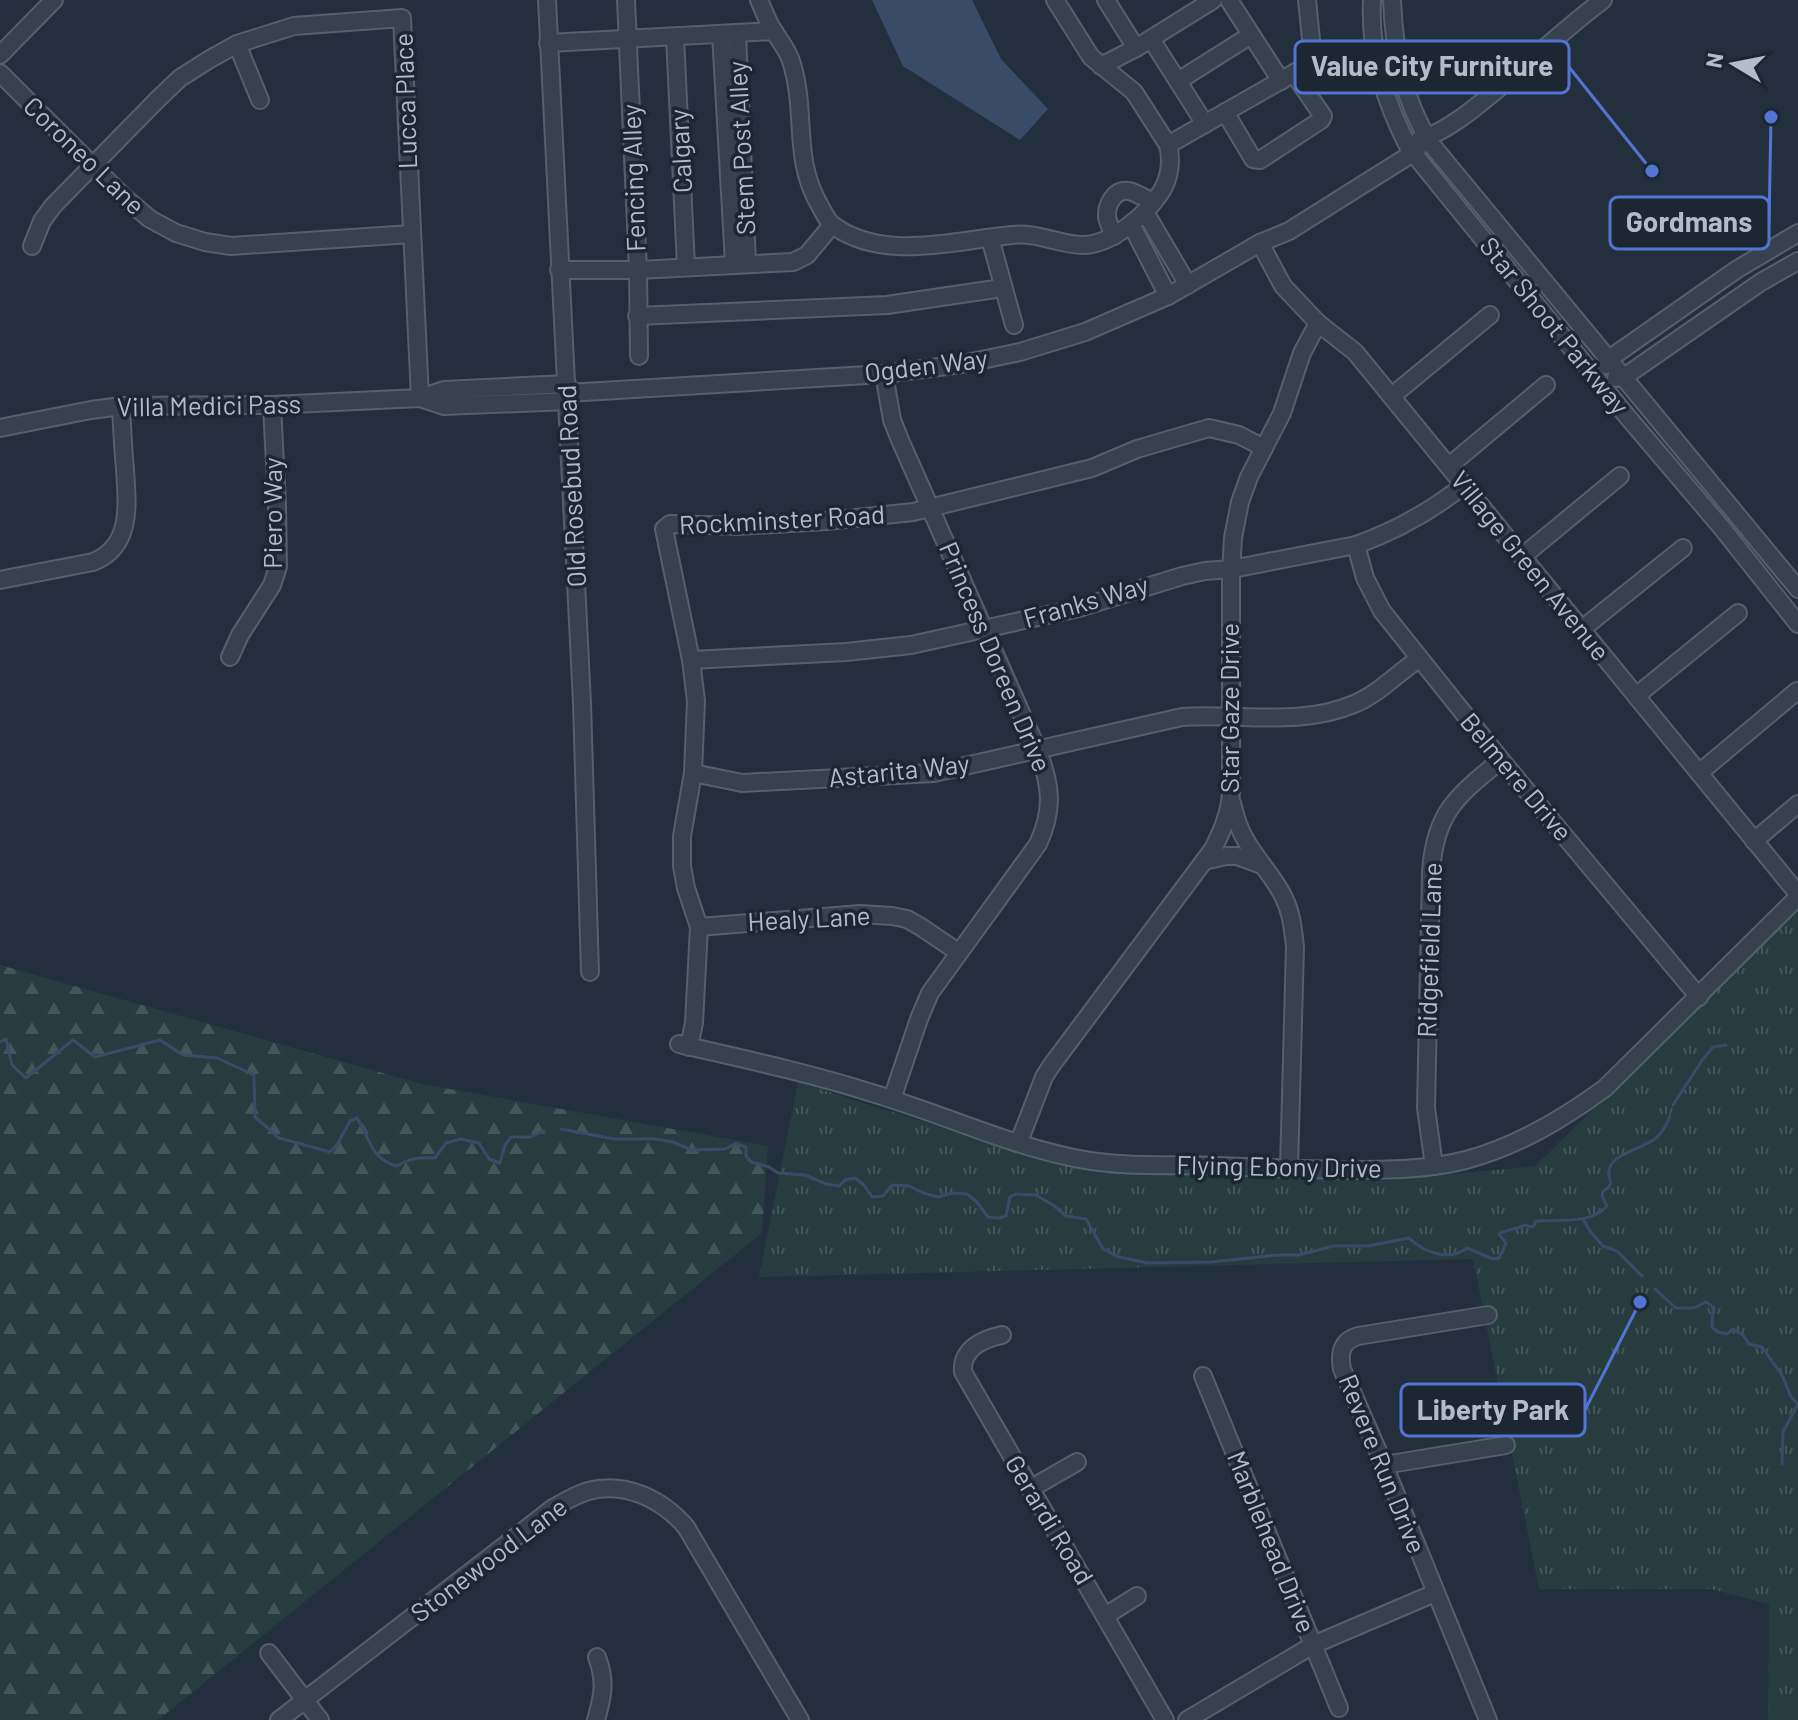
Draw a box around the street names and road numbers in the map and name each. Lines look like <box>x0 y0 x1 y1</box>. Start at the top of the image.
street label: Lucca Place <box>387 32 422 170</box>
street label: Stem Post Alley <box>720 60 761 236</box>
street label: Coroneo Lane <box>18 90 152 220</box>
street label: Fencing Alley <box>614 104 651 253</box>
street label: Calgary <box>662 108 697 194</box>
street label: Star Shoot Parkway <box>1474 230 1636 420</box>
street label: Ogden Way <box>862 342 989 387</box>
street label: Old Rosebud Road <box>550 384 591 588</box>
street label: Villa Medici Pass <box>117 387 301 422</box>
street label: Piero Way <box>256 457 287 569</box>
street label: Village Green Avenue <box>1445 464 1617 666</box>
street label: Rockminster Road <box>678 498 886 539</box>
street label: Princess Doreen Drive <box>934 537 1059 776</box>
street label: Franks Way <box>1020 568 1152 633</box>
street label: Star Gaze Drive <box>1213 623 1244 793</box>
street label: Belmere Drive <box>1455 706 1580 846</box>
street label: Astarita Way <box>827 747 971 792</box>
street label: Ridgefield Lane <box>1410 862 1447 1038</box>
street label: Healy Lane <box>747 899 871 936</box>
street label: Flying Ebony Drive <box>1176 1148 1382 1183</box>
street label: Revere Run Drive <box>1333 1369 1433 1558</box>
street label: Marblehead Drive <box>1222 1446 1323 1637</box>
street label: Gerardi Road <box>1000 1449 1101 1589</box>
street label: Stonewood Lane <box>404 1490 572 1628</box>

